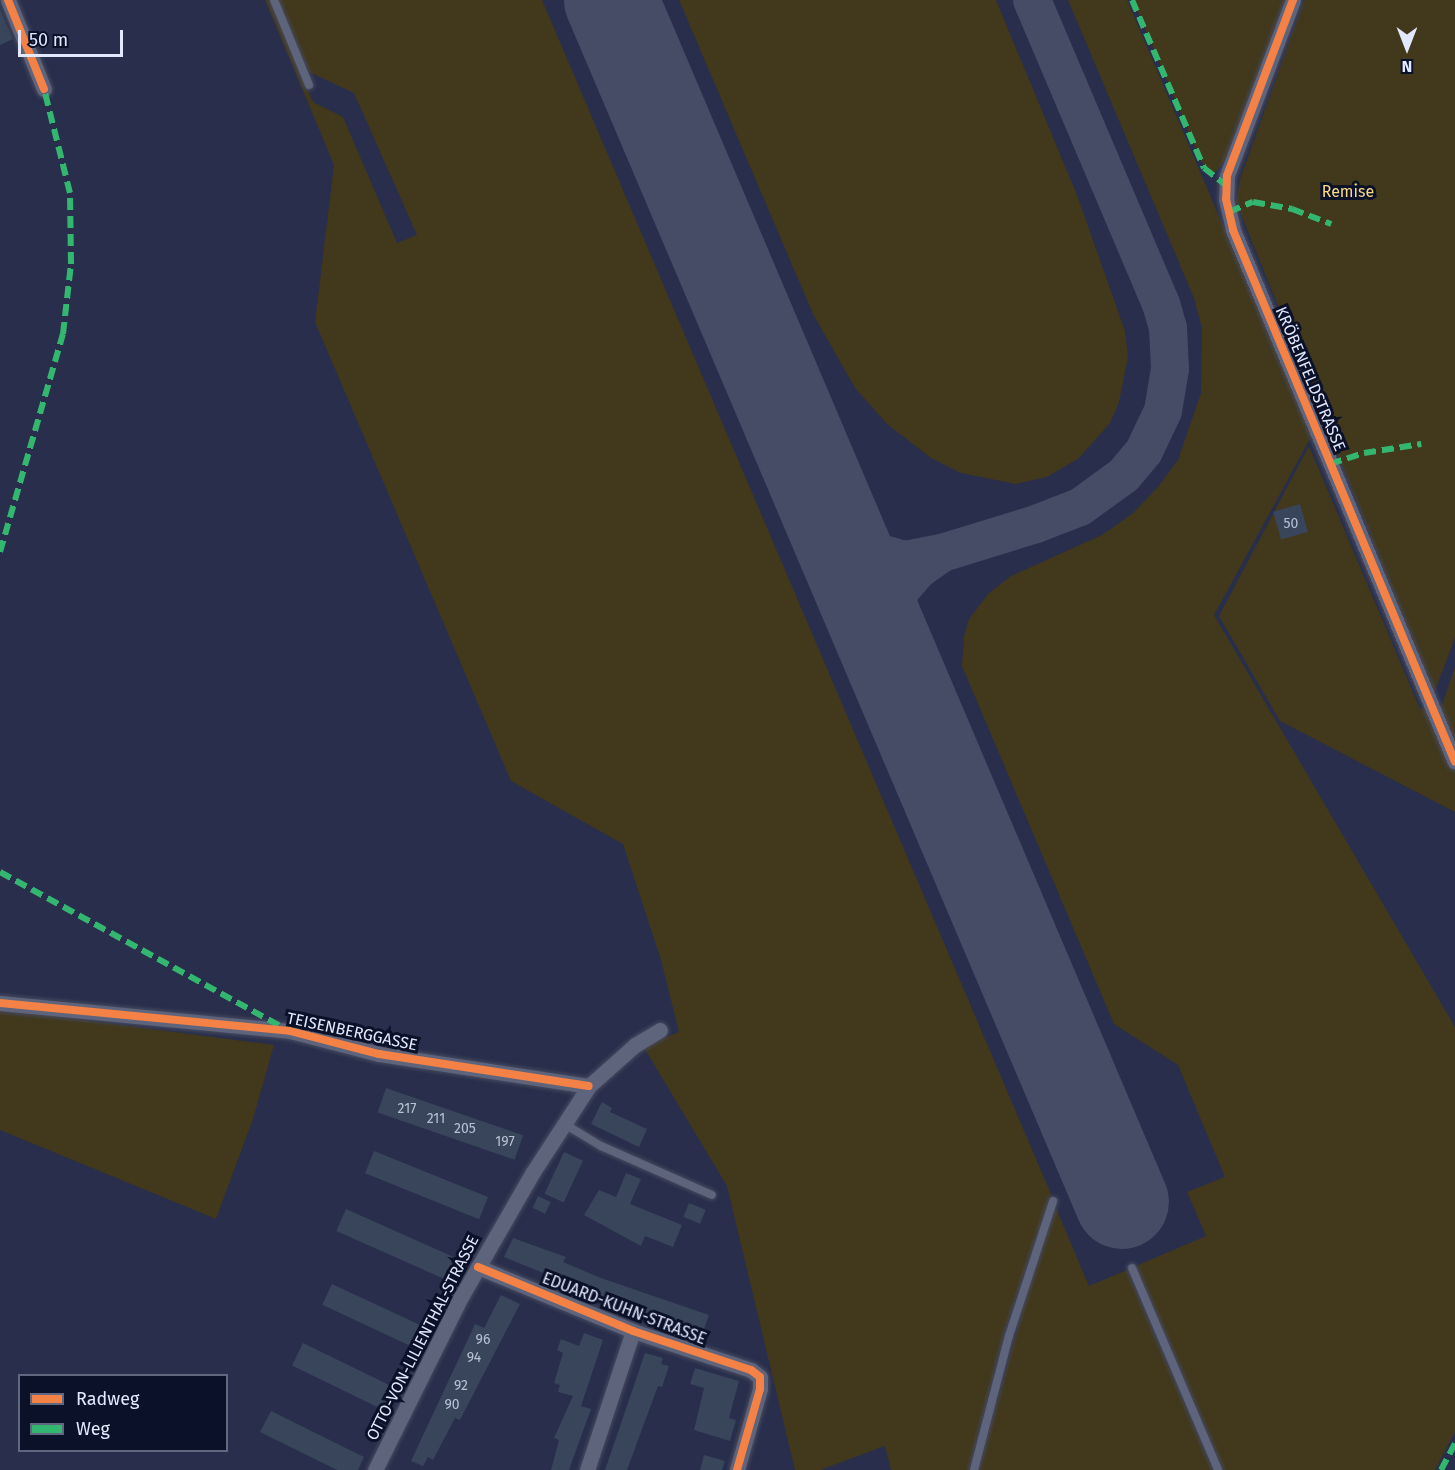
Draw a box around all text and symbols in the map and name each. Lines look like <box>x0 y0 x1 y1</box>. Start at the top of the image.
scale bar <box>21 18 126 56</box>
north arrow <box>1377 18 1437 78</box>
text: 50 m <box>29 29 68 51</box>
text: N <box>1402 57 1412 76</box>
park label: Remise <box>1322 182 1374 202</box>
street label: KRÖBENFELDSTRASSE <box>1271 304 1349 454</box>
house number: 50 <box>1284 516 1298 532</box>
street label: TEISENBERGGASSE <box>285 1009 419 1055</box>
house number: 217 <box>398 1101 416 1117</box>
house number: 211 <box>427 1111 445 1127</box>
house number: 205 <box>454 1121 476 1137</box>
house number: 197 <box>495 1134 515 1150</box>
street label: OTTO-VON-LILIENTHAL-STRASSE <box>363 1232 483 1444</box>
street label: EDUARD-KUHN-STRASSE <box>539 1269 709 1349</box>
house number: 96 <box>476 1332 490 1348</box>
house number: 94 <box>467 1350 481 1366</box>
legend <box>18 1374 228 1452</box>
house number: 92 <box>454 1378 468 1394</box>
text: Radweg <box>76 1388 139 1410</box>
house number: 90 <box>444 1397 460 1413</box>
text: Weg <box>76 1418 110 1440</box>

